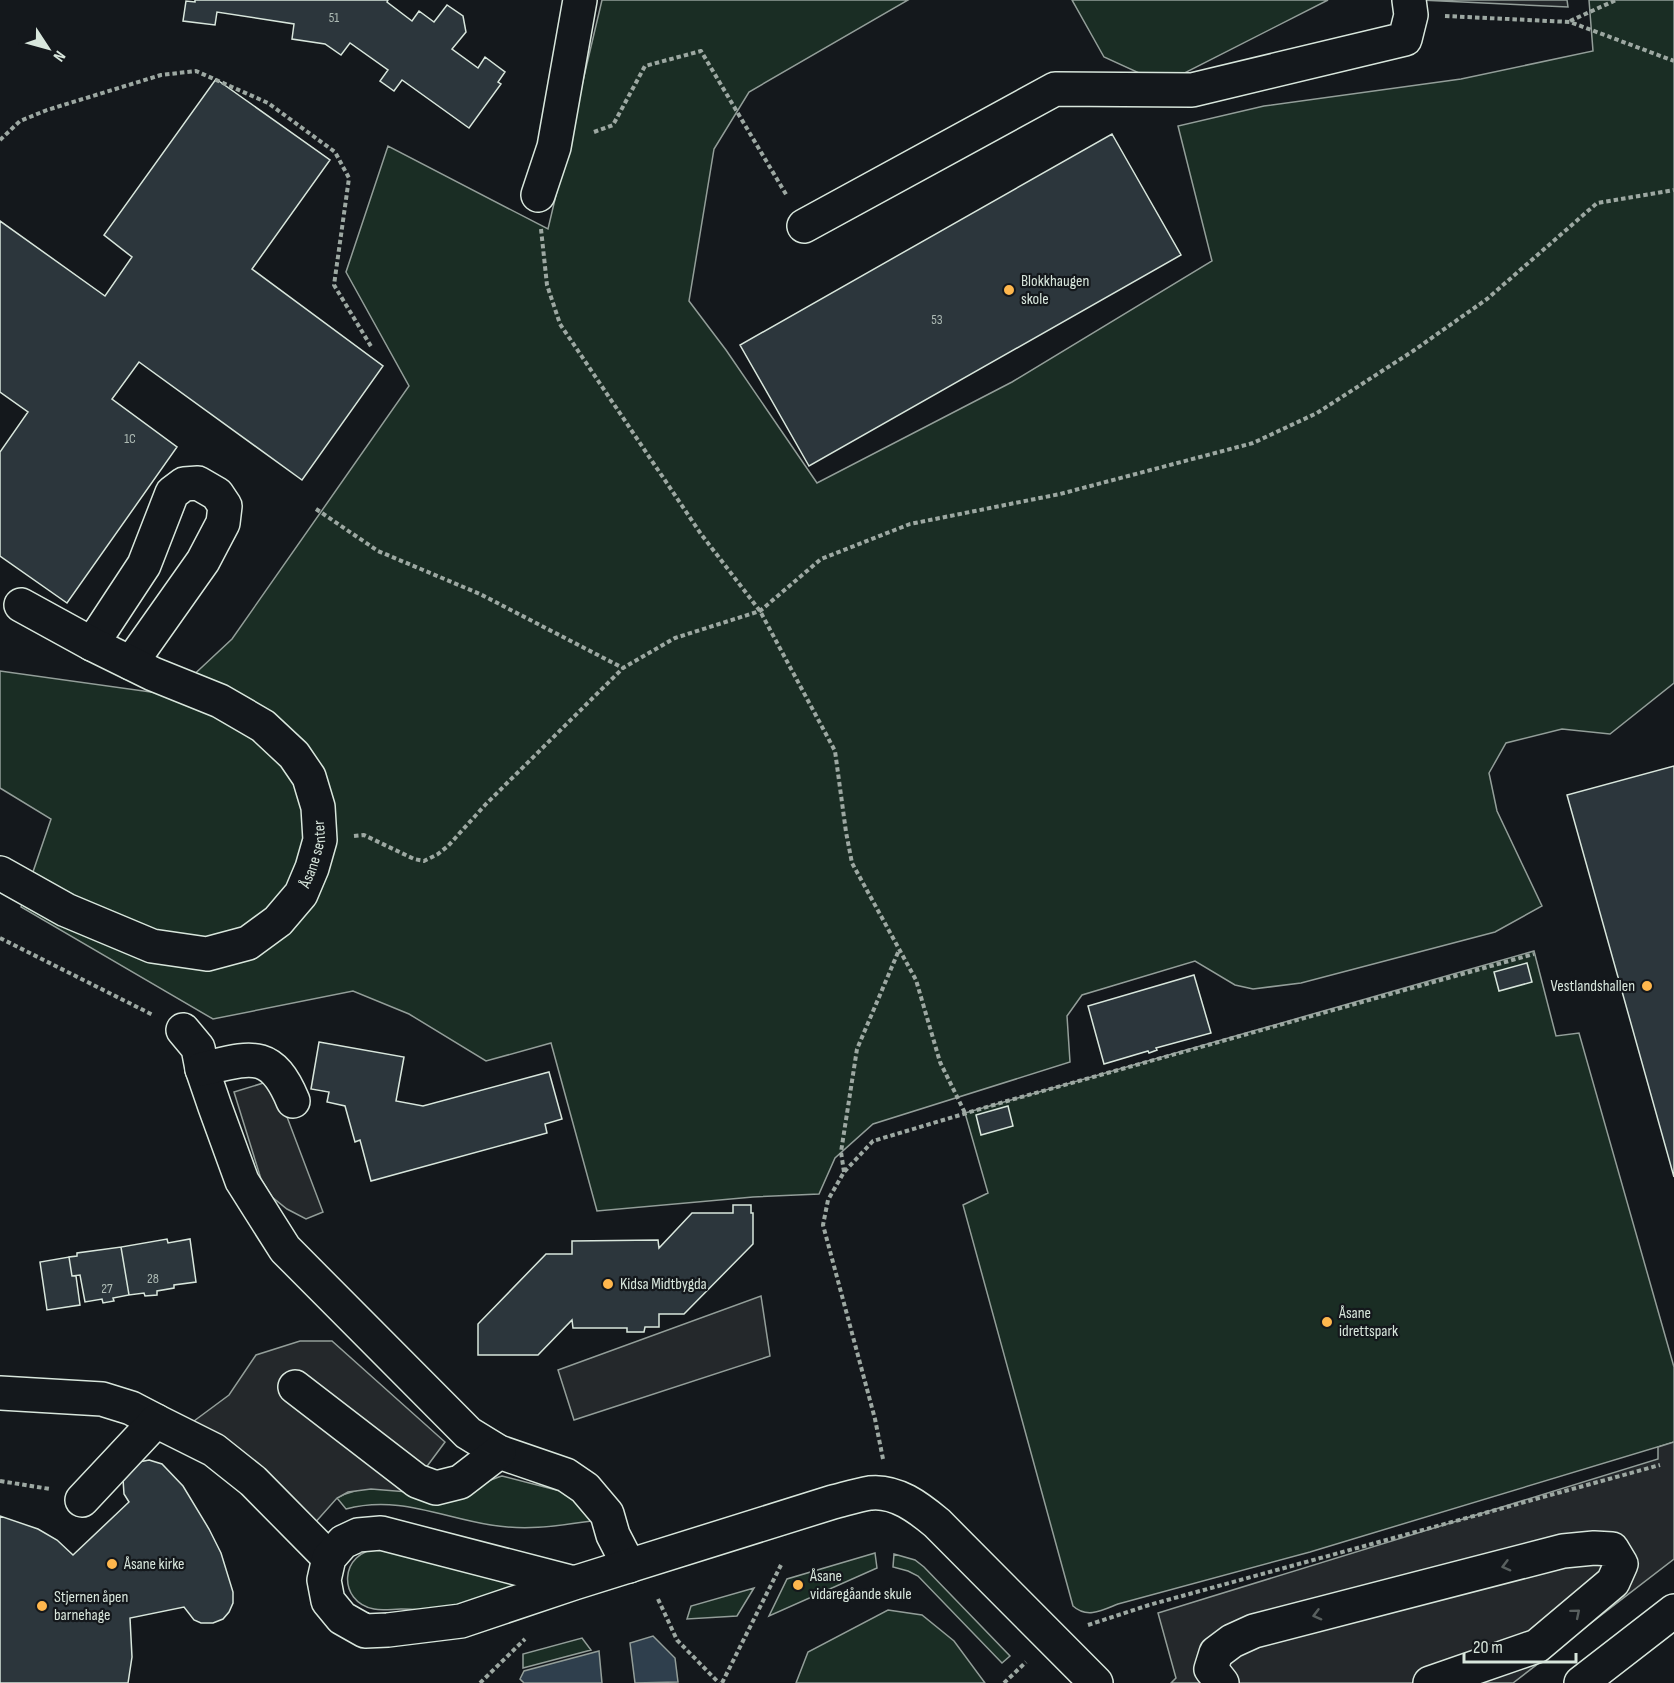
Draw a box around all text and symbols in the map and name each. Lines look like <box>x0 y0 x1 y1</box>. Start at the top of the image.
house number: 51 <box>329 9 339 26</box>
north arrow <box>18 18 78 78</box>
text: N <box>49 47 69 65</box>
place label: Blokkhaugen skole <box>1021 272 1089 309</box>
marker: Blokkhaugen skole <box>1002 283 1016 297</box>
house number: 53 <box>931 311 943 328</box>
house number: 1C <box>124 430 136 447</box>
street label: Åsane senter <box>295 819 330 892</box>
place label: Vestlandshallen <box>1551 977 1635 996</box>
marker: Vestlandshallen <box>1640 979 1654 993</box>
house number: 28 <box>147 1270 159 1287</box>
place label: Kidsa Midtbygda <box>620 1275 707 1294</box>
marker: Kidsa Midtbygda <box>601 1277 615 1291</box>
house number: 27 <box>101 1280 113 1297</box>
place label: Åsane idrettspark <box>1338 1304 1398 1341</box>
marker: Åsane idrettspark <box>1320 1315 1334 1329</box>
place label: Åsane kirke <box>123 1555 185 1574</box>
marker: Åsane kirke <box>105 1557 119 1571</box>
one-way arrow <box>1501 1559 1512 1571</box>
place label: Åsane vidaregåande skule <box>809 1567 912 1604</box>
marker: Åsane vidaregåande skule <box>791 1578 805 1592</box>
place label: Stjernen åpen barnehage <box>54 1588 128 1625</box>
marker: Stjernen åpen barnehage <box>35 1599 49 1613</box>
one-way arrow <box>1312 1608 1323 1620</box>
one-way arrow <box>1569 1610 1580 1621</box>
scale bar <box>1464 1626 1576 1664</box>
text: 20 m <box>1473 1637 1503 1658</box>

